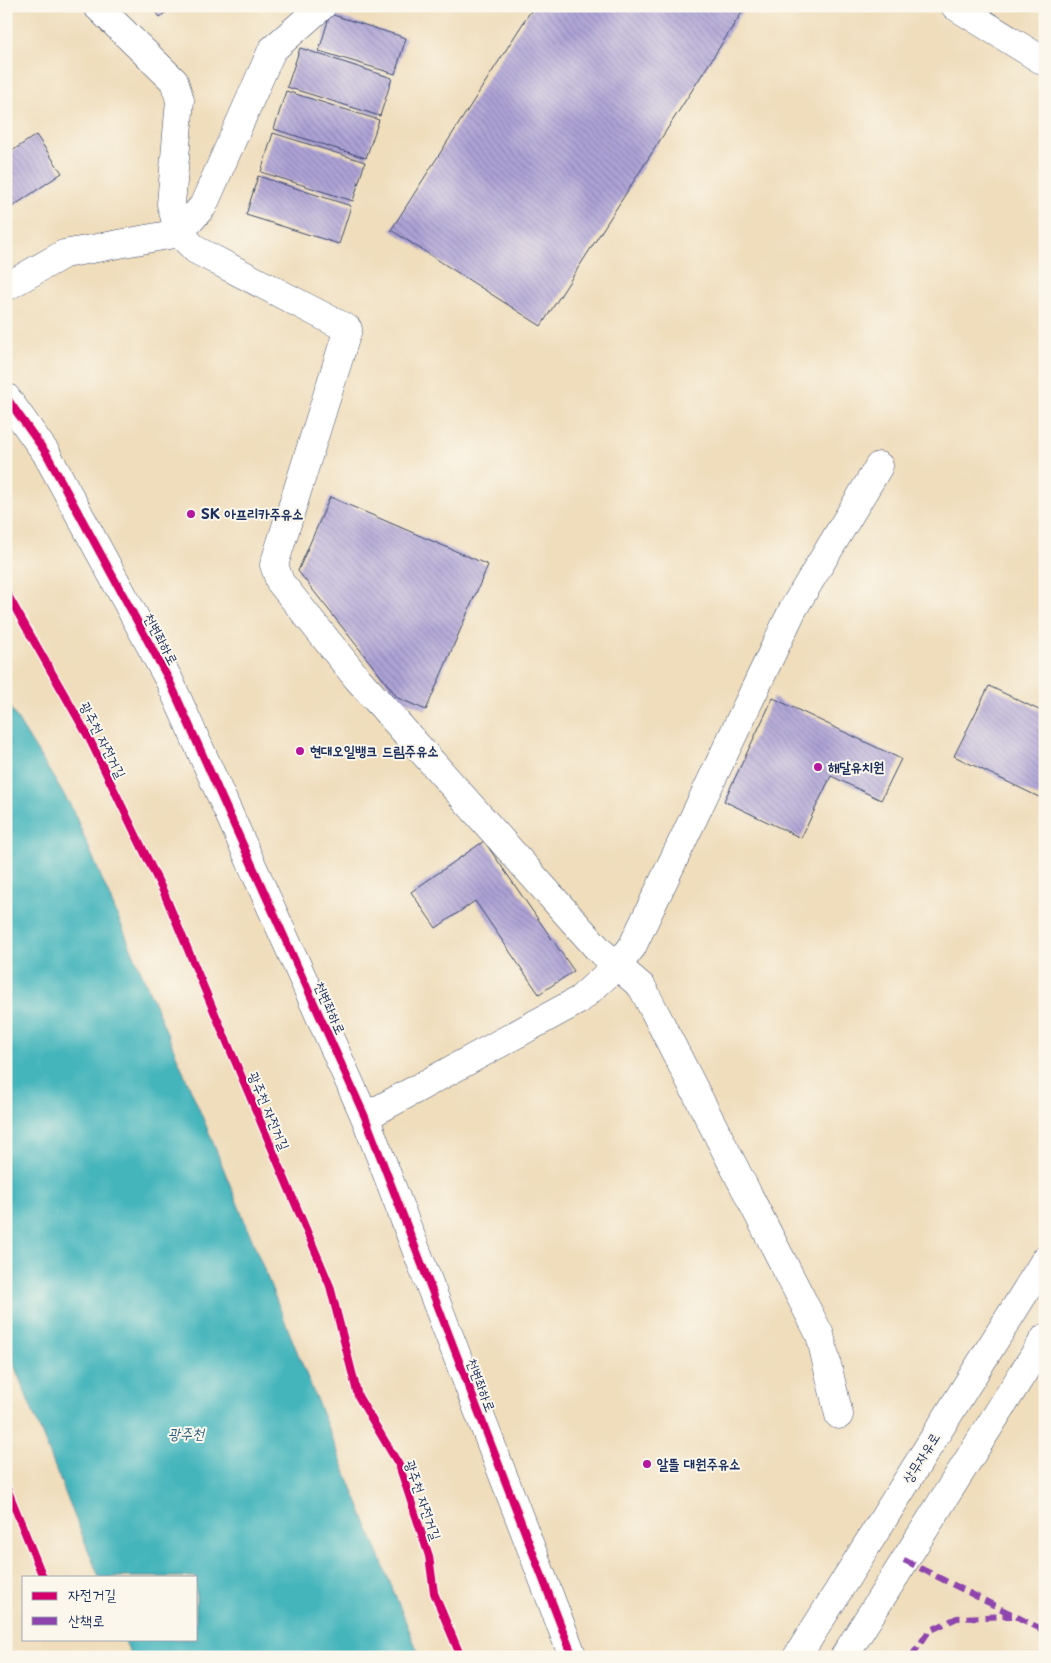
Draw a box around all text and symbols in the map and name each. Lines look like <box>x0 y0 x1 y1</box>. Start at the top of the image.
place label: SK 아프리카주유소 <box>201 503 303 524</box>
marker: SK 아프리카주유소 <box>185 508 197 520</box>
street label: 천변좌하로 <box>139 609 184 669</box>
street label: 광주천 자전거길 <box>75 698 132 782</box>
place label: 현대오일뱅크 드림주유소 <box>310 740 438 761</box>
marker: 현대오일뱅크 드림주유소 <box>294 745 306 757</box>
place label: 해달유치원 <box>828 756 884 777</box>
marker: 해달유치원 <box>812 761 824 773</box>
street label: 천변좌하로 <box>309 978 352 1038</box>
street label: 광주천 자전거길 <box>243 1068 296 1154</box>
street label: 천변좌하로 <box>462 1355 501 1415</box>
water label: 광주천 <box>168 1421 206 1444</box>
street label: 상무자유로 <box>897 1428 944 1487</box>
place label: 알뜰 대원주유소 <box>657 1453 740 1474</box>
street label: 광주천 자전거길 <box>400 1457 447 1543</box>
marker: 알뜰 대원주유소 <box>641 1458 653 1470</box>
legend <box>22 1576 198 1640</box>
text: 자전거길 <box>68 1582 116 1605</box>
text: 산책로 <box>68 1608 104 1631</box>

